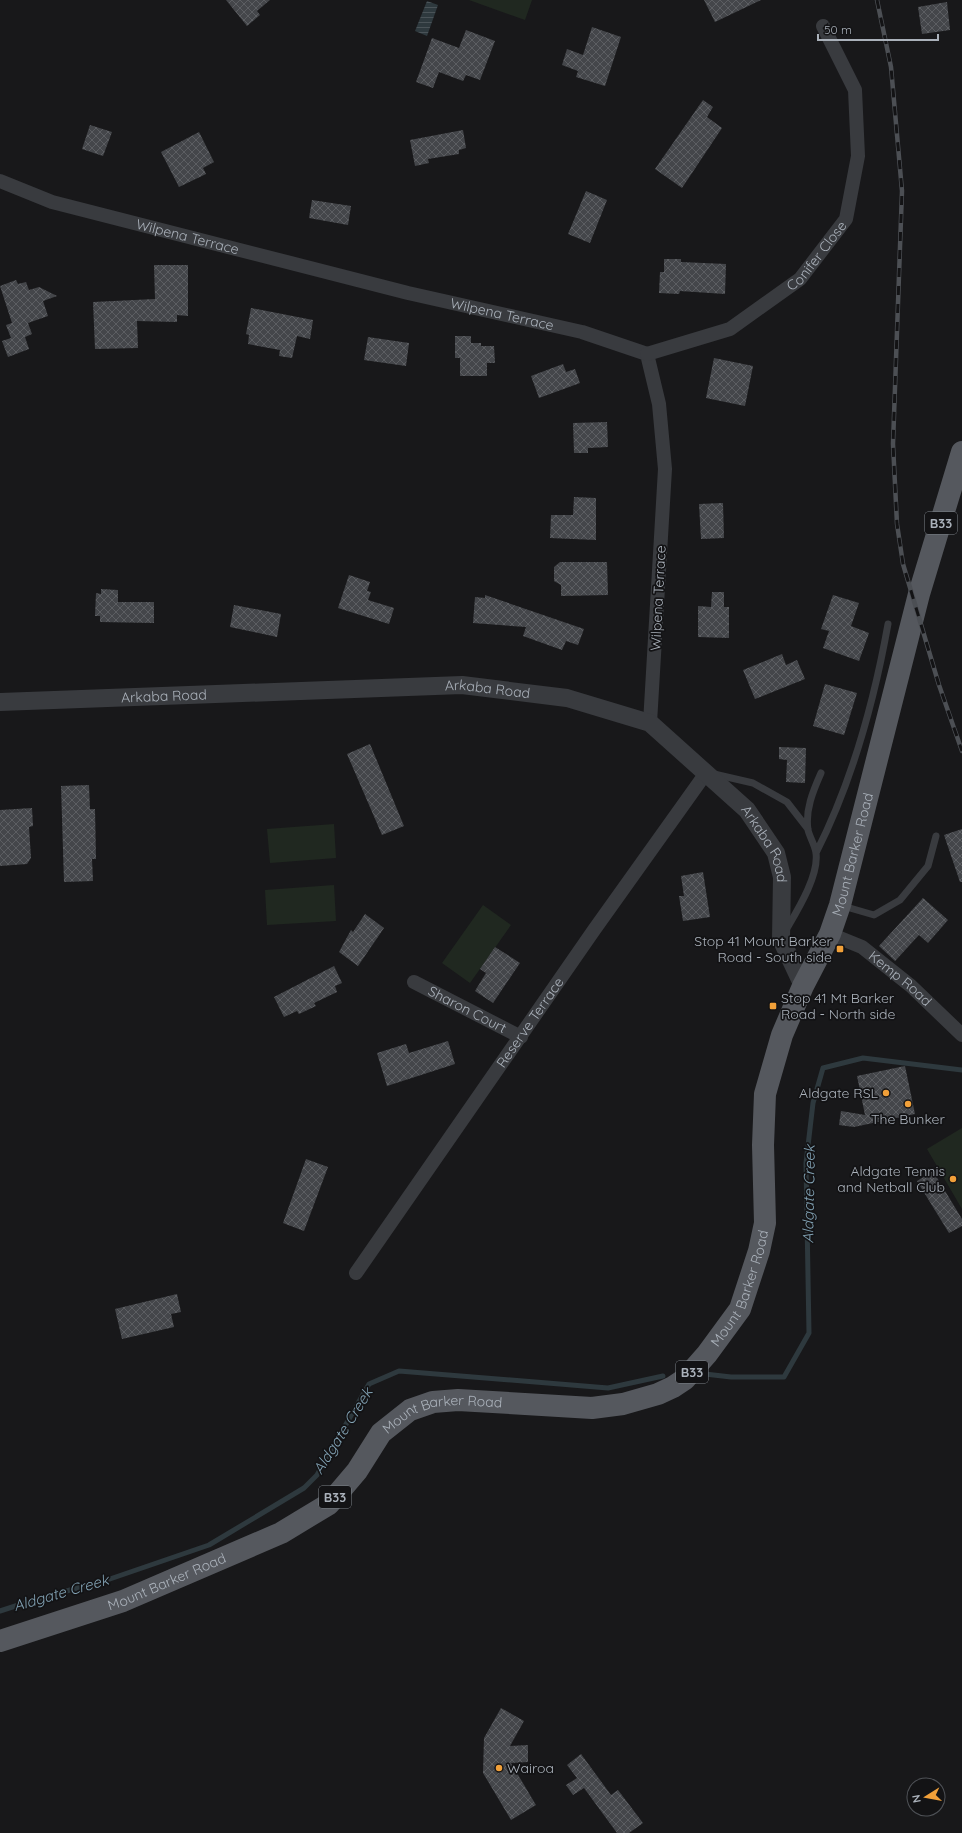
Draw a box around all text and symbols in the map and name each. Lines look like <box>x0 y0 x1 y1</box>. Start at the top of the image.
scale bar <box>818 16 938 42</box>
text: 50 m <box>824 22 852 37</box>
street label: Wilpena Terrace <box>134 215 241 258</box>
street label: Conifer Close <box>783 217 850 295</box>
street label: Wilpena Terrace <box>449 294 556 334</box>
road number: B33 <box>925 512 957 534</box>
street label: Wilpena Terrace <box>646 545 670 651</box>
street label: Arkaba Road <box>444 676 531 702</box>
street label: Arkaba Road <box>121 685 207 707</box>
street label: Mount Barker Road <box>828 791 877 918</box>
street label: Arkaba Road <box>737 802 791 882</box>
place label: Stop 41 Mount Barker Road - South side <box>694 932 833 966</box>
marker: Stop 41 Mount Barker Road - South side <box>835 944 845 954</box>
street label: Kemp Road <box>865 947 935 1010</box>
street label: Reserve Terrace <box>492 974 568 1071</box>
street label: Sharon Court <box>425 982 510 1037</box>
place label: Stop 41 Mt Barker Road - North side <box>781 989 895 1023</box>
marker: Stop 41 Mt Barker Road - North side <box>768 1001 778 1011</box>
place label: Aldgate RSL <box>799 1084 879 1102</box>
marker: Aldgate RSL <box>881 1088 891 1098</box>
marker: The Bunker <box>903 1099 913 1109</box>
place label: The Bunker <box>871 1110 946 1128</box>
water label: Aldgate Creek <box>798 1143 819 1243</box>
place label: Aldgate Tennis and Netball Club <box>837 1162 945 1196</box>
marker: Aldgate Tennis and Netball Club <box>948 1174 958 1184</box>
street label: Mount Barker Road <box>706 1228 772 1350</box>
road number: B33 <box>676 1361 708 1383</box>
water label: Aldgate Creek <box>308 1382 378 1477</box>
street label: Mount Barker Road <box>379 1391 503 1438</box>
road number: B33 <box>319 1486 351 1508</box>
street label: Mount Barker Road <box>105 1549 229 1614</box>
water label: Aldgate Creek <box>11 1569 113 1615</box>
place label: Wairoa <box>507 1759 554 1777</box>
marker: Wairoa <box>494 1763 504 1773</box>
north arrow <box>906 1777 946 1817</box>
text: N <box>909 1794 924 1804</box>

